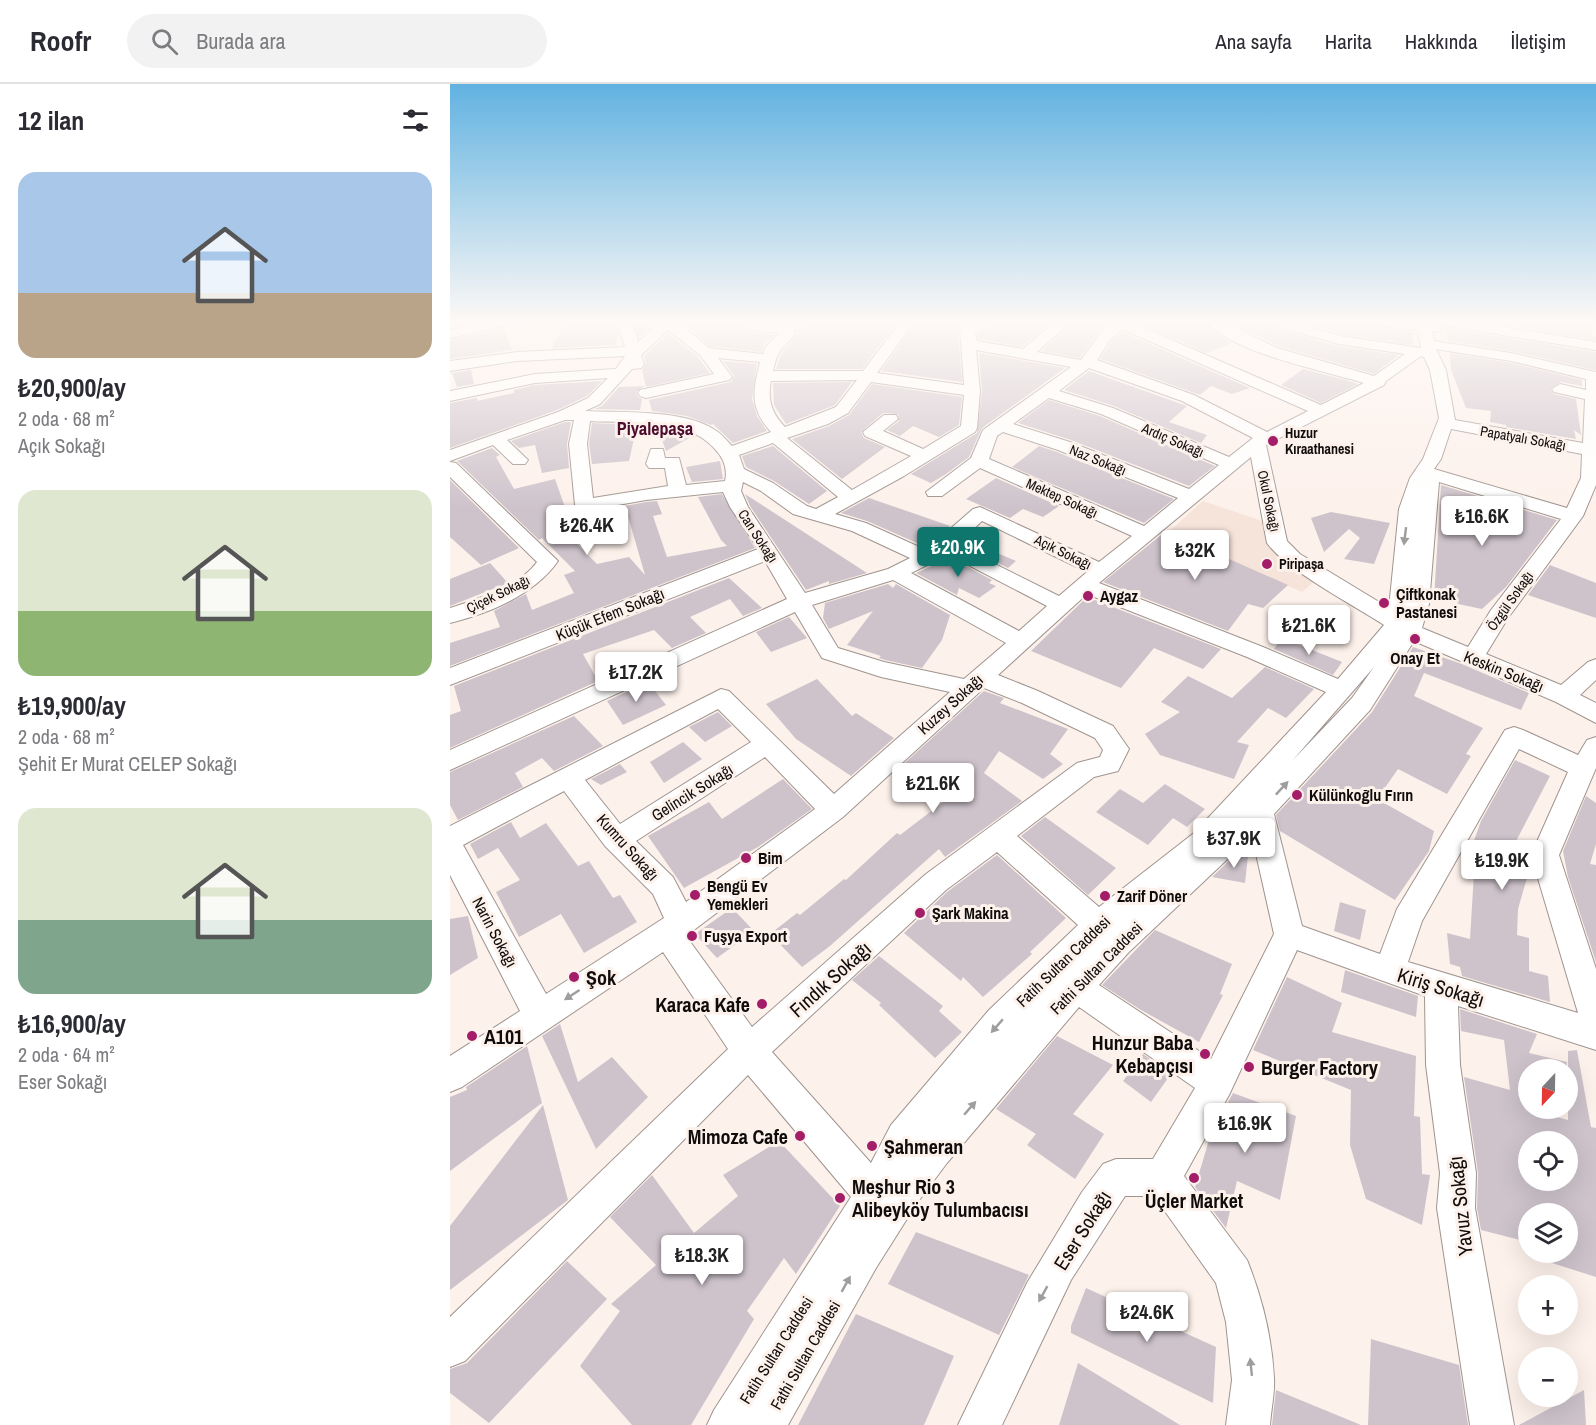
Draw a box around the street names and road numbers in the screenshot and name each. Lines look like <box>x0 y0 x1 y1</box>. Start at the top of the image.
street label: Ardıç Sokağı <box>1138 418 1207 461</box>
street label: Papatyalı Sokağı <box>1479 422 1567 454</box>
street label: Naz Sokağı <box>1067 441 1129 479</box>
street label: Okul Sokağı <box>1254 469 1284 533</box>
street label: Mektep Sokağı <box>1023 474 1101 522</box>
street label: Can Sokağı <box>734 506 782 566</box>
street label: Açık Sokağı <box>1031 530 1094 574</box>
street label: Özgül Sokağı <box>1483 568 1537 634</box>
street label: Çiçek Sokağı <box>463 571 533 617</box>
street label: Küçük Efem Sokağı <box>552 582 668 646</box>
street label: Keskin Sokağı <box>1461 645 1547 697</box>
street label: Kuzey Sokağı <box>913 669 987 739</box>
street label: Gelincik Sokağı <box>647 758 737 826</box>
street label: Kumru Sokağı <box>592 809 664 885</box>
street label: Narin Sokağı <box>467 893 523 971</box>
street label: Fatih Sultan Caddesi <box>1011 910 1115 1012</box>
street label: Fathi Sultan Caddesi <box>1045 917 1147 1019</box>
street label: Fındık Sokağı <box>783 935 877 1023</box>
street label: Kiriş Sokağı <box>1394 961 1488 1013</box>
street label: Yavuz Sokağı <box>1441 1155 1479 1257</box>
street label: Eser Sokağı <box>1047 1185 1117 1275</box>
street label: Fatih Sultan Caddesi <box>734 1292 818 1408</box>
street label: Fathi Sultan Caddesi <box>765 1296 845 1414</box>

